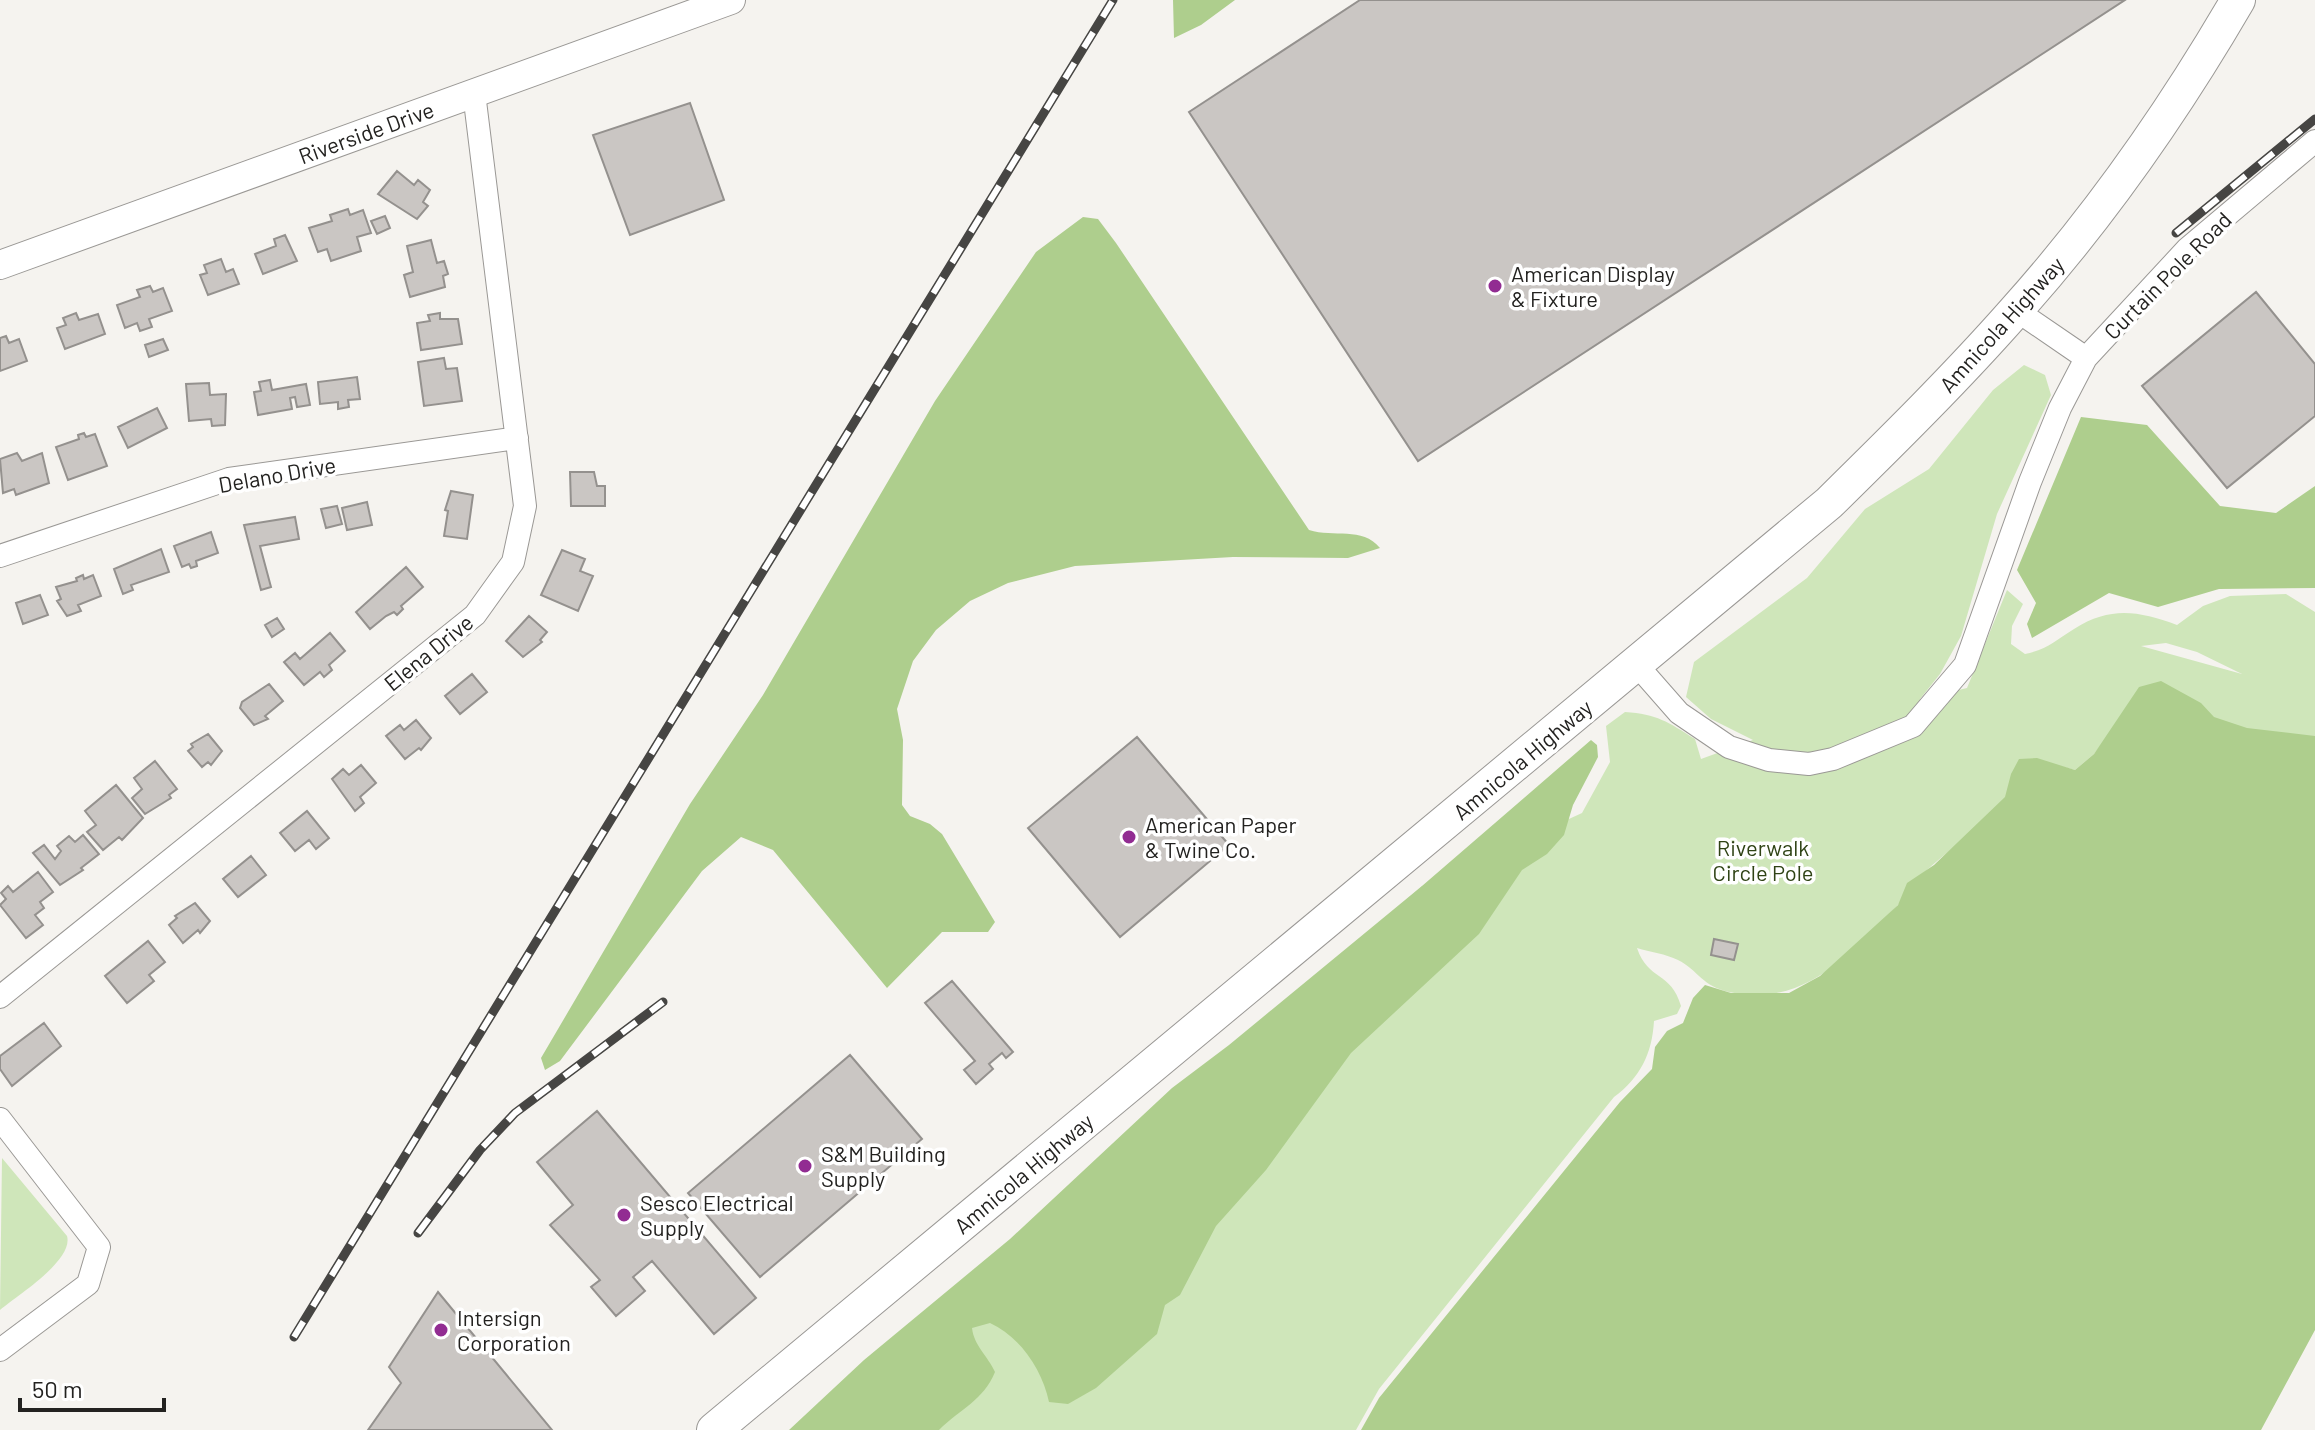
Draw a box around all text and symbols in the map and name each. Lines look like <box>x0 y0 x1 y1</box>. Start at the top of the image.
street label: Riverside Drive <box>295 95 437 169</box>
street label: Curtain Pole Road <box>2098 206 2236 344</box>
street label: Amnicola Highway <box>1933 251 2069 397</box>
place label: American Display & Fixture <box>1511 260 1675 311</box>
marker: American Display & Fixture <box>1486 277 1504 295</box>
street label: Delano Drive <box>216 451 338 497</box>
street label: Elena Drive <box>378 608 478 696</box>
street label: Amnicola Highway <box>1447 693 1597 825</box>
place label: American Paper & Twine Co. <box>1145 811 1297 862</box>
marker: American Paper & Twine Co. <box>1120 828 1138 846</box>
park label: Riverwalk Circle Pole <box>1713 834 1813 885</box>
street label: Amnicola Highway <box>948 1107 1098 1239</box>
place label: S&M Building Supply <box>821 1140 946 1191</box>
marker: S&M Building Supply <box>796 1157 814 1175</box>
place label: Sesco Electrical Supply <box>640 1189 794 1240</box>
marker: Sesco Electrical Supply <box>615 1206 633 1224</box>
place label: Intersign Corporation <box>457 1304 571 1355</box>
marker: Intersign Corporation <box>432 1321 450 1339</box>
scale bar <box>20 1362 164 1412</box>
text: 50 m <box>32 1374 83 1403</box>

